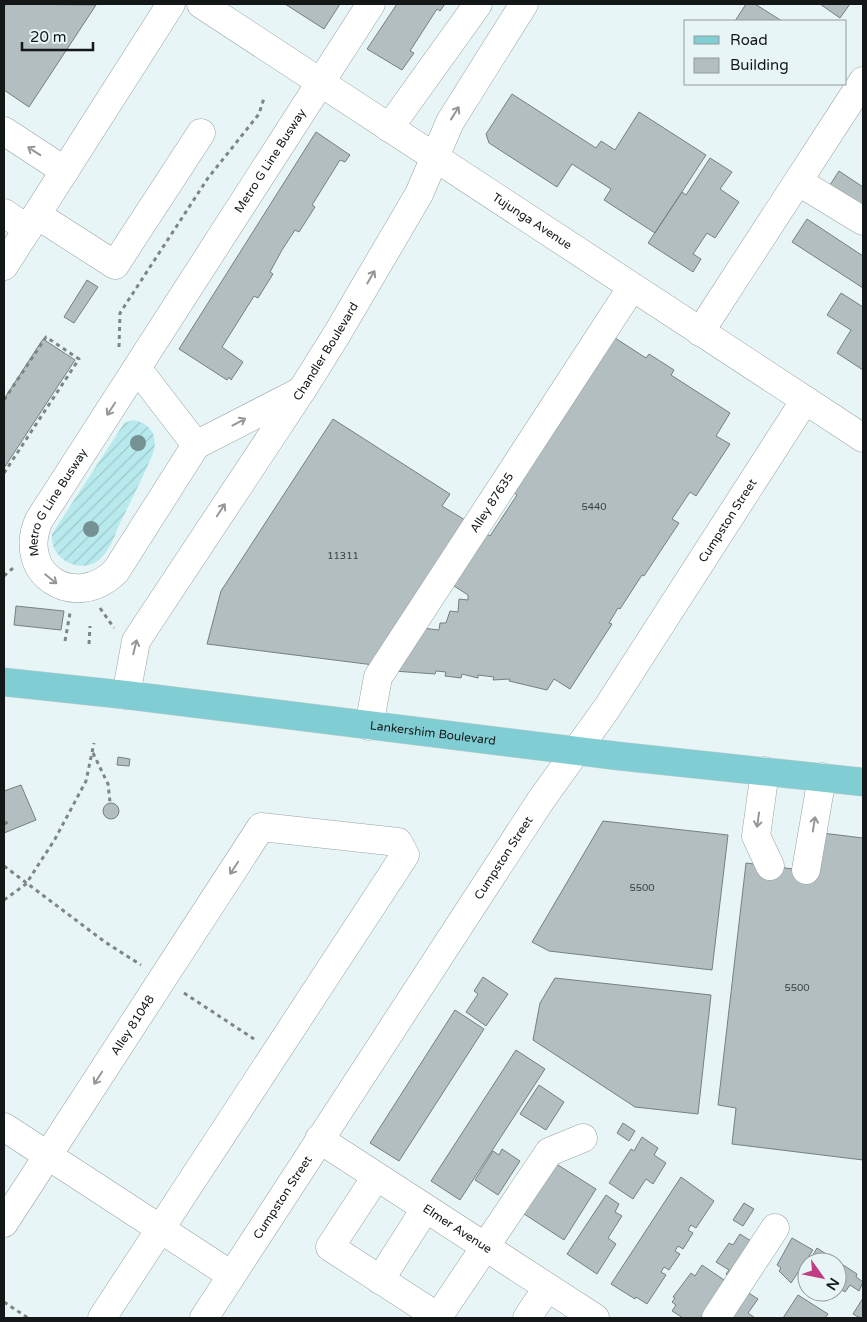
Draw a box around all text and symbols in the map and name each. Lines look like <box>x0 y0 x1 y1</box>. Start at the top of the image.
scale bar <box>22 20 94 52</box>
legend <box>684 20 847 85</box>
text: 20 m <box>30 28 67 46</box>
text: Road <box>730 31 768 49</box>
text: Building <box>730 56 789 74</box>
street label: Metro G Line Busway <box>232 106 309 215</box>
one-way arrow <box>450 107 460 121</box>
one-way arrow <box>28 146 42 156</box>
street label: Tujunga Avenue <box>490 190 575 252</box>
one-way arrow <box>366 270 376 284</box>
street label: Chandler Boulevard <box>290 300 361 403</box>
one-way arrow <box>106 402 116 416</box>
one-way arrow <box>231 417 246 426</box>
street label: Metro G Line Busway <box>26 445 90 557</box>
street label: Alley 87635 <box>467 470 516 535</box>
street label: Cumpston Street <box>696 476 760 565</box>
house number: 5440 <box>581 501 607 513</box>
one-way arrow <box>216 503 227 517</box>
house number: 11311 <box>327 550 359 562</box>
one-way arrow <box>44 573 57 584</box>
one-way arrow <box>131 640 140 656</box>
street label: Lankershim Boulevard <box>369 718 497 748</box>
one-way arrow <box>753 811 763 827</box>
street label: Cumpston Street <box>471 813 536 902</box>
one-way arrow <box>810 816 820 832</box>
one-way arrow <box>229 861 239 875</box>
house number: 5500 <box>629 882 655 894</box>
house number: 5500 <box>784 982 810 994</box>
street label: Alley 81048 <box>108 992 157 1058</box>
one-way arrow <box>93 1070 103 1084</box>
street label: Cumpston Street <box>250 1153 315 1242</box>
street label: Elmer Avenue <box>420 1201 495 1256</box>
north arrow <box>797 1252 847 1302</box>
text: N <box>822 1274 843 1293</box>

